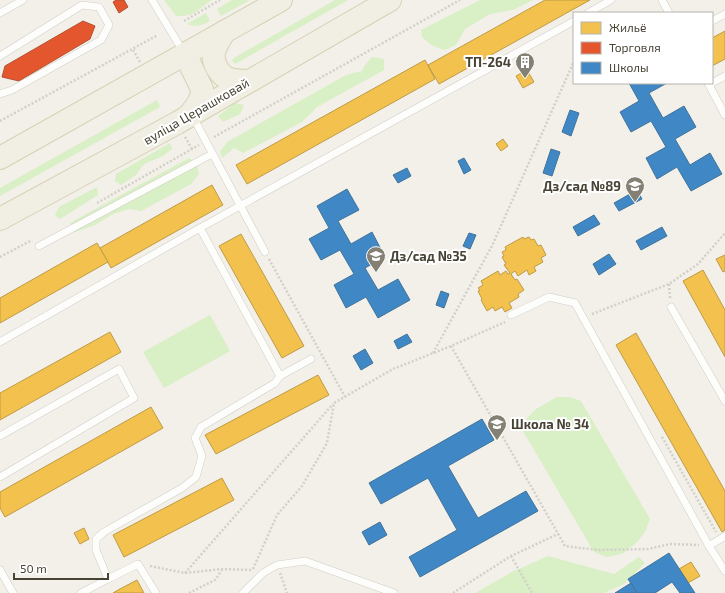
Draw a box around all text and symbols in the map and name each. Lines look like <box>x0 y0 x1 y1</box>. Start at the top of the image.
legend <box>573 12 713 84</box>
text: Жильё <box>609 20 646 34</box>
text: Торговля <box>609 40 661 54</box>
building icon: ТП-264 <box>514 51 536 79</box>
place label: ТП-264 <box>465 54 511 70</box>
text: Школы <box>609 60 649 74</box>
street label: вуліца Церашковай <box>140 74 252 148</box>
school or university icon: Дз/сад №89 <box>624 175 646 203</box>
place label: Дз/сад №89 <box>543 178 621 194</box>
school or university icon: Дз/сад №35 <box>365 245 387 273</box>
place label: Дз/сад №35 <box>390 248 467 264</box>
school or university icon: Школа № 34 <box>486 413 508 441</box>
place label: Школа № 34 <box>511 416 589 432</box>
scale bar <box>14 555 108 581</box>
text: 50 m <box>20 561 47 575</box>

